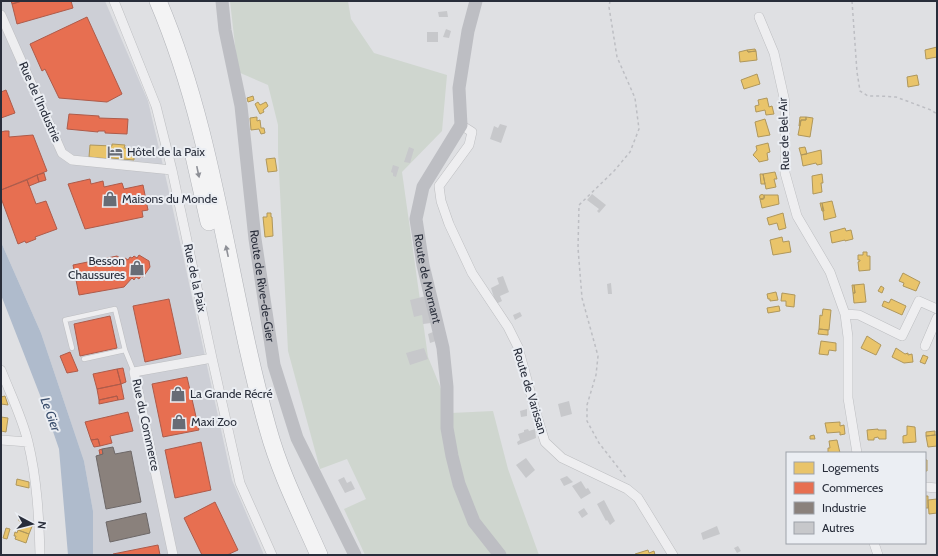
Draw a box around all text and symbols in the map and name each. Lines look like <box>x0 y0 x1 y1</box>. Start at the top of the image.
street label: Rue de l'Industrie <box>16 59 65 144</box>
street label: Rue de Bel-Air <box>775 97 792 171</box>
hotel icon: Hôtel de la Paix <box>106 143 124 161</box>
place label: Hôtel de la Paix <box>127 144 205 159</box>
one-way arrow <box>195 166 201 179</box>
shop icon: Maisons du Monde <box>101 190 119 208</box>
place label: Maisons du Monde <box>122 191 217 206</box>
street label: Route de Rive-de-Gier <box>247 229 278 343</box>
street label: Route de Mornant <box>411 233 445 325</box>
street label: Rue de la Paix <box>181 242 210 314</box>
one-way arrow <box>223 245 229 257</box>
place label: Besson Chaussures <box>68 253 125 282</box>
shop icon: Besson Chaussures <box>128 259 146 277</box>
street label: Route de Varissan <box>510 346 551 436</box>
street label: Rue du Commerce <box>129 377 164 472</box>
shop icon: La Grande Récré <box>169 385 187 403</box>
place label: La Grande Récré <box>190 386 273 401</box>
water label: Le Gier <box>37 395 65 434</box>
shop icon: Maxi Zoo <box>170 413 188 431</box>
place label: Maxi Zoo <box>191 414 237 429</box>
legend <box>786 452 926 544</box>
text: Logements <box>822 460 879 475</box>
text: Commerces <box>822 480 883 495</box>
text: Industrie <box>822 500 866 515</box>
north arrow <box>12 504 52 544</box>
text: Autres <box>822 520 854 535</box>
text: N <box>35 521 49 530</box>

